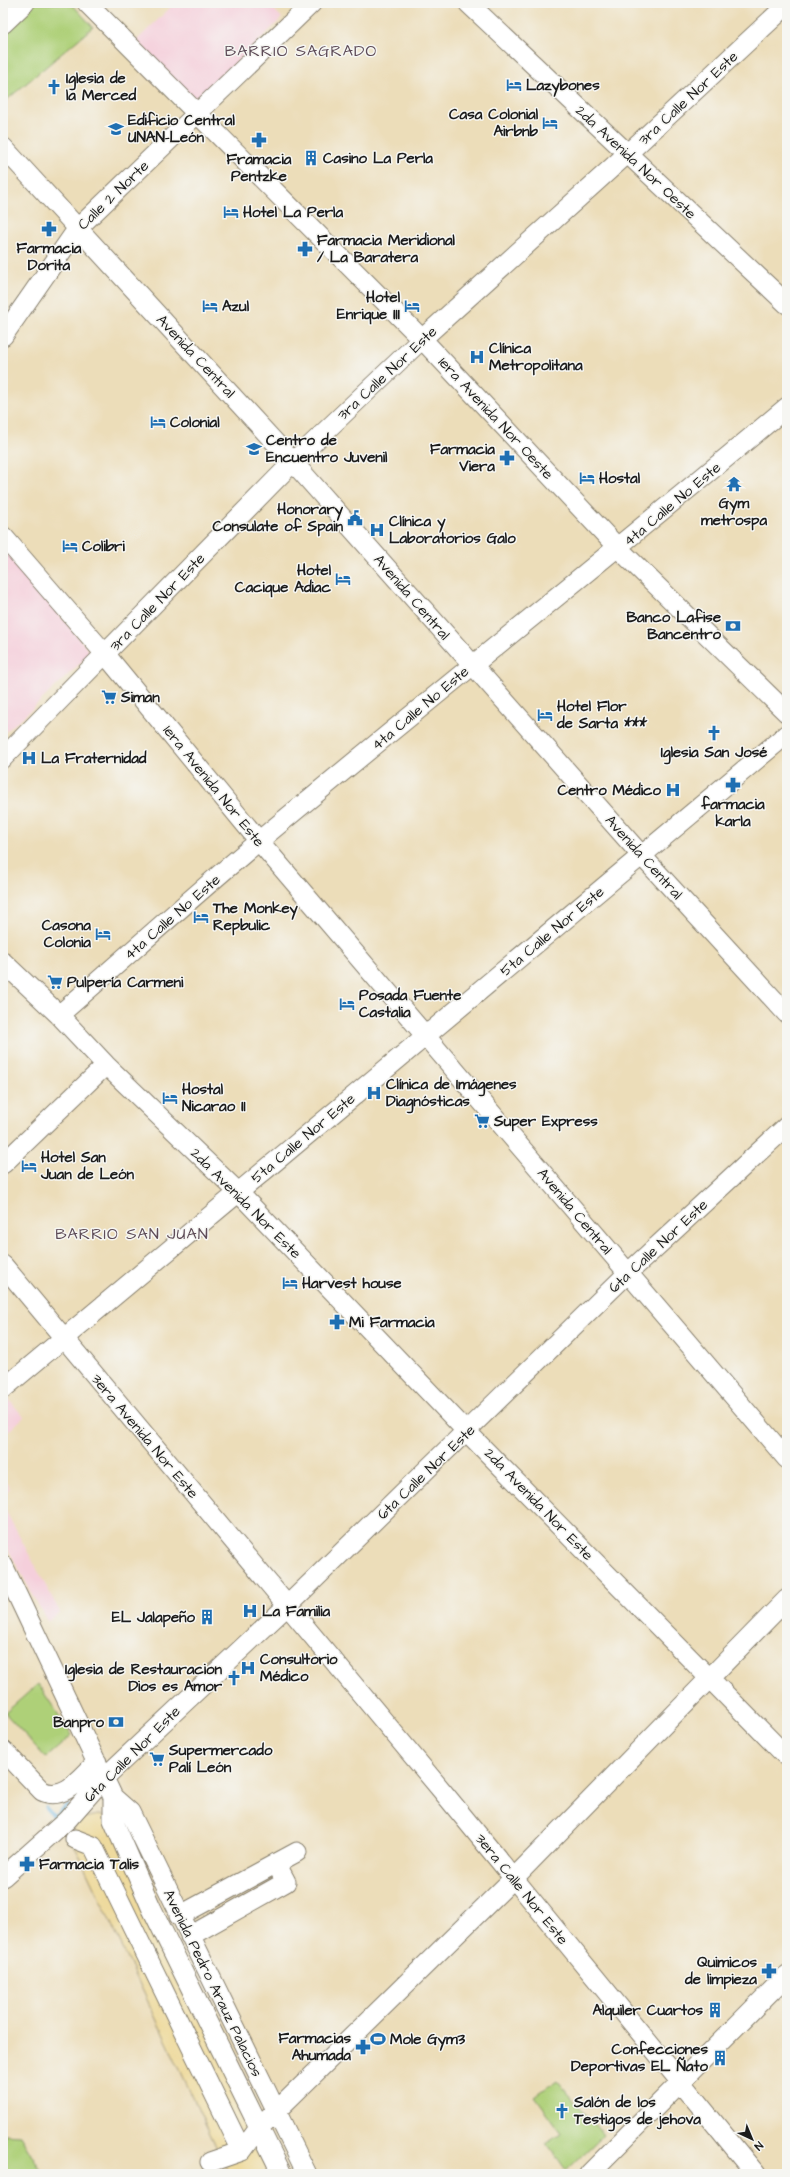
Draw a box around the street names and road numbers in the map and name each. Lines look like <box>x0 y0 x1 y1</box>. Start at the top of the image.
street label: 3ra Calle Nor Este <box>634 47 743 150</box>
street label: 2da Avenida Nor Oeste <box>571 101 701 224</box>
street label: Calle 2 Norte <box>73 156 154 235</box>
street label: Avenida Central <box>151 310 240 403</box>
street label: 3ra Calle Nor Este <box>333 322 442 425</box>
street label: 1era Avenida Nor Oeste <box>433 352 558 484</box>
street label: 4ta Calle No Este <box>619 457 726 551</box>
street label: 3ra Calle Nor Este <box>105 549 210 656</box>
street label: Avenida Central <box>369 550 455 645</box>
street label: 4ta Calle No Este <box>367 661 474 755</box>
street label: 1era Avenida Nor Este <box>158 721 269 852</box>
street label: Avenida Central <box>600 810 687 904</box>
street label: 4ta Calle No Este <box>120 870 225 965</box>
street label: 5ta Calle Nor Este <box>496 882 609 981</box>
street label: 5ta Calle Nor Este <box>247 1089 360 1188</box>
street label: 2da Avenida Nor Este <box>185 1143 306 1264</box>
street label: Avenida Central <box>532 1164 617 1259</box>
street label: 6ta Calle Nor Este <box>604 1195 713 1298</box>
street label: 3era Avenida Nor Este <box>86 1369 203 1503</box>
street label: 6ta Calle Nor Este <box>373 1420 480 1525</box>
street label: 2da Avenida Nor Este <box>479 1443 598 1565</box>
street label: 6ta Calle Nor Este <box>79 1701 185 1807</box>
street label: 3era Calle Nor Este <box>470 1829 573 1949</box>
street label: Avenida Pedro Arauz Palacios <box>158 1886 267 2081</box>

